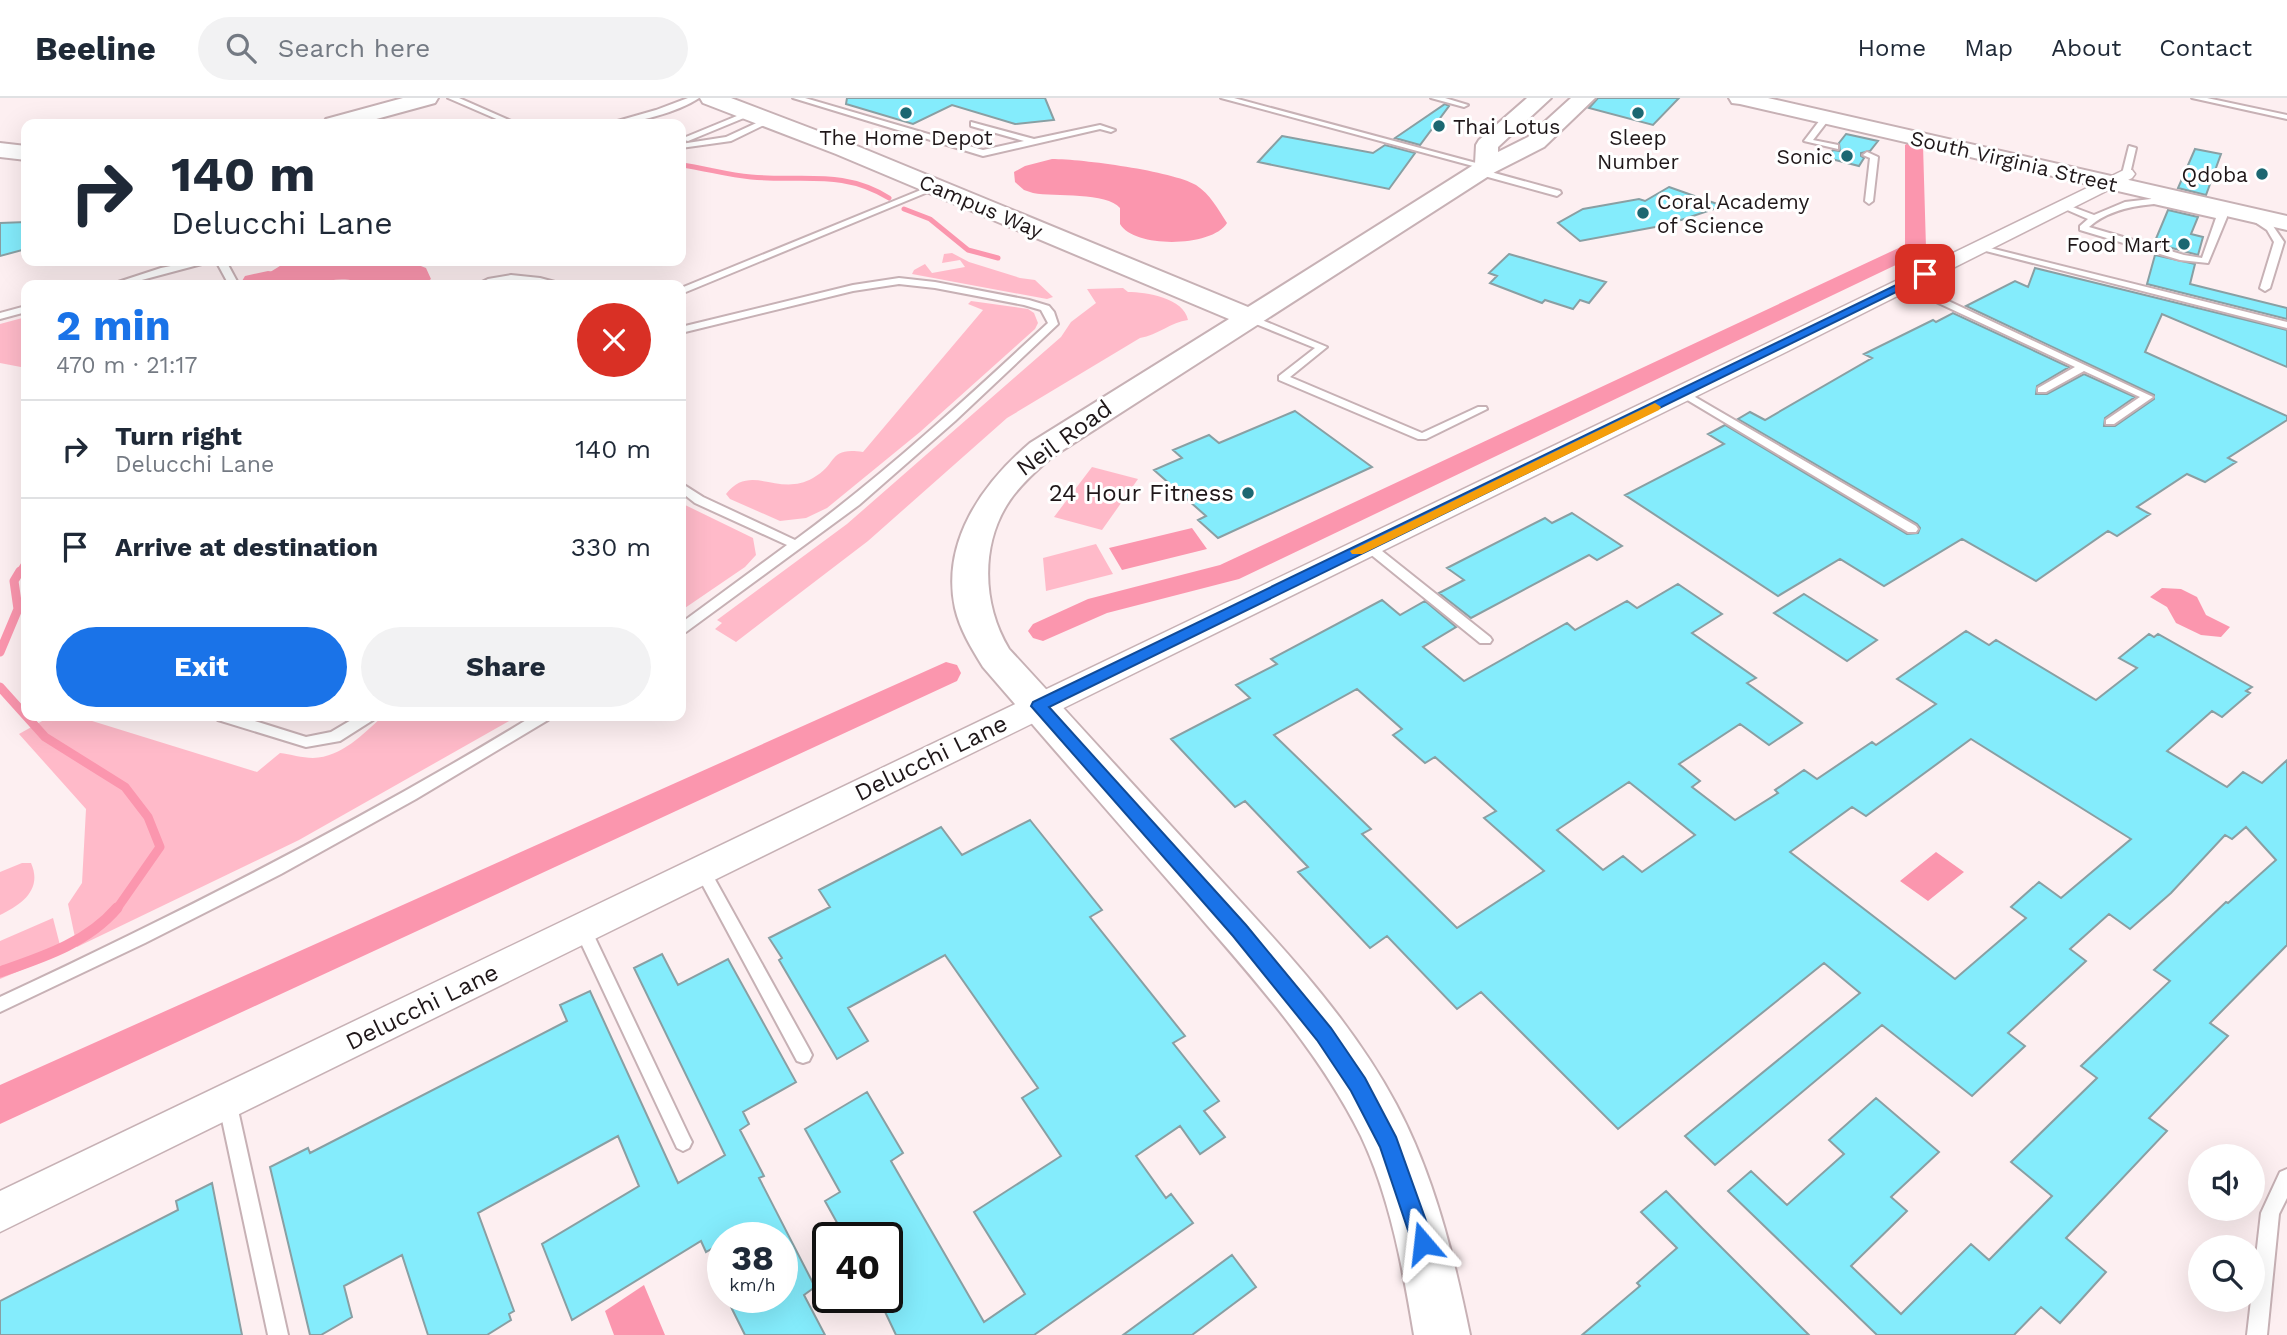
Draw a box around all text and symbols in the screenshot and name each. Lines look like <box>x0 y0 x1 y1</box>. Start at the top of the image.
search box <box>198 17 688 80</box>
text: Beeline <box>35 29 156 68</box>
icon: search <box>222 29 260 67</box>
text: Search here <box>278 33 430 63</box>
text: Home <box>1858 34 1926 62</box>
text: Map <box>1964 34 2013 62</box>
text: About <box>2051 34 2121 62</box>
text: Contact <box>2159 34 2252 62</box>
marker: The Home Depot <box>898 105 914 121</box>
marker: Sleep Number <box>1630 105 1646 121</box>
place label: Thai Lotus <box>1453 114 1560 139</box>
marker: Thai Lotus <box>1431 118 1447 134</box>
place label: The Home Depot <box>819 125 993 150</box>
place label: Sleep Number <box>1597 125 1679 174</box>
street label: South Virginia Street <box>1908 125 2120 197</box>
place label: Sonic <box>1777 144 1833 169</box>
text: 140 m <box>171 145 315 203</box>
icon: right <box>56 147 147 238</box>
marker: Sonic <box>1839 148 1855 164</box>
place label: Qdoba <box>2181 162 2248 187</box>
marker: Qdoba <box>2254 166 2270 182</box>
street label: Campus Way <box>916 169 1047 243</box>
place label: Coral Academy of Science <box>1657 189 1809 238</box>
text: Delucchi Lane <box>171 204 393 242</box>
marker: Coral Academy of Science <box>1635 205 1651 221</box>
place label: Food Mart <box>2066 232 2170 257</box>
marker: Food Mart <box>2176 236 2192 252</box>
pin <box>1895 244 1955 304</box>
icon: arrive <box>1906 255 1944 293</box>
text: 2 min <box>56 301 171 350</box>
button: close <box>577 303 651 377</box>
text: 470 m · 21:17 <box>56 352 197 379</box>
street label: Neil Road <box>1011 394 1117 482</box>
text: Turn right <box>115 421 242 451</box>
icon: right <box>56 430 94 468</box>
text: 140 m <box>575 434 651 464</box>
text: Delucchi Lane <box>115 451 274 478</box>
place label: 24 Hour Fitness <box>1049 479 1234 507</box>
marker: 24 Hour Fitness <box>1240 485 1256 501</box>
icon: arrive <box>56 528 94 566</box>
text: Arrive at destination <box>115 532 378 562</box>
text: 330 m <box>571 532 651 562</box>
button: Exit <box>56 627 347 707</box>
button: Share <box>361 627 651 707</box>
street label: Delucchi Lane <box>850 709 1012 807</box>
street label: Delucchi Lane <box>341 958 503 1056</box>
map controls <box>2188 1144 2265 1312</box>
button: sound <box>2188 1144 2265 1221</box>
position arrow <box>1386 1206 1460 1280</box>
speed limit sign: 40 <box>812 1222 903 1313</box>
button: search <box>2188 1235 2265 1312</box>
text: 38 <box>731 1237 774 1279</box>
text: km/h <box>729 1274 776 1295</box>

